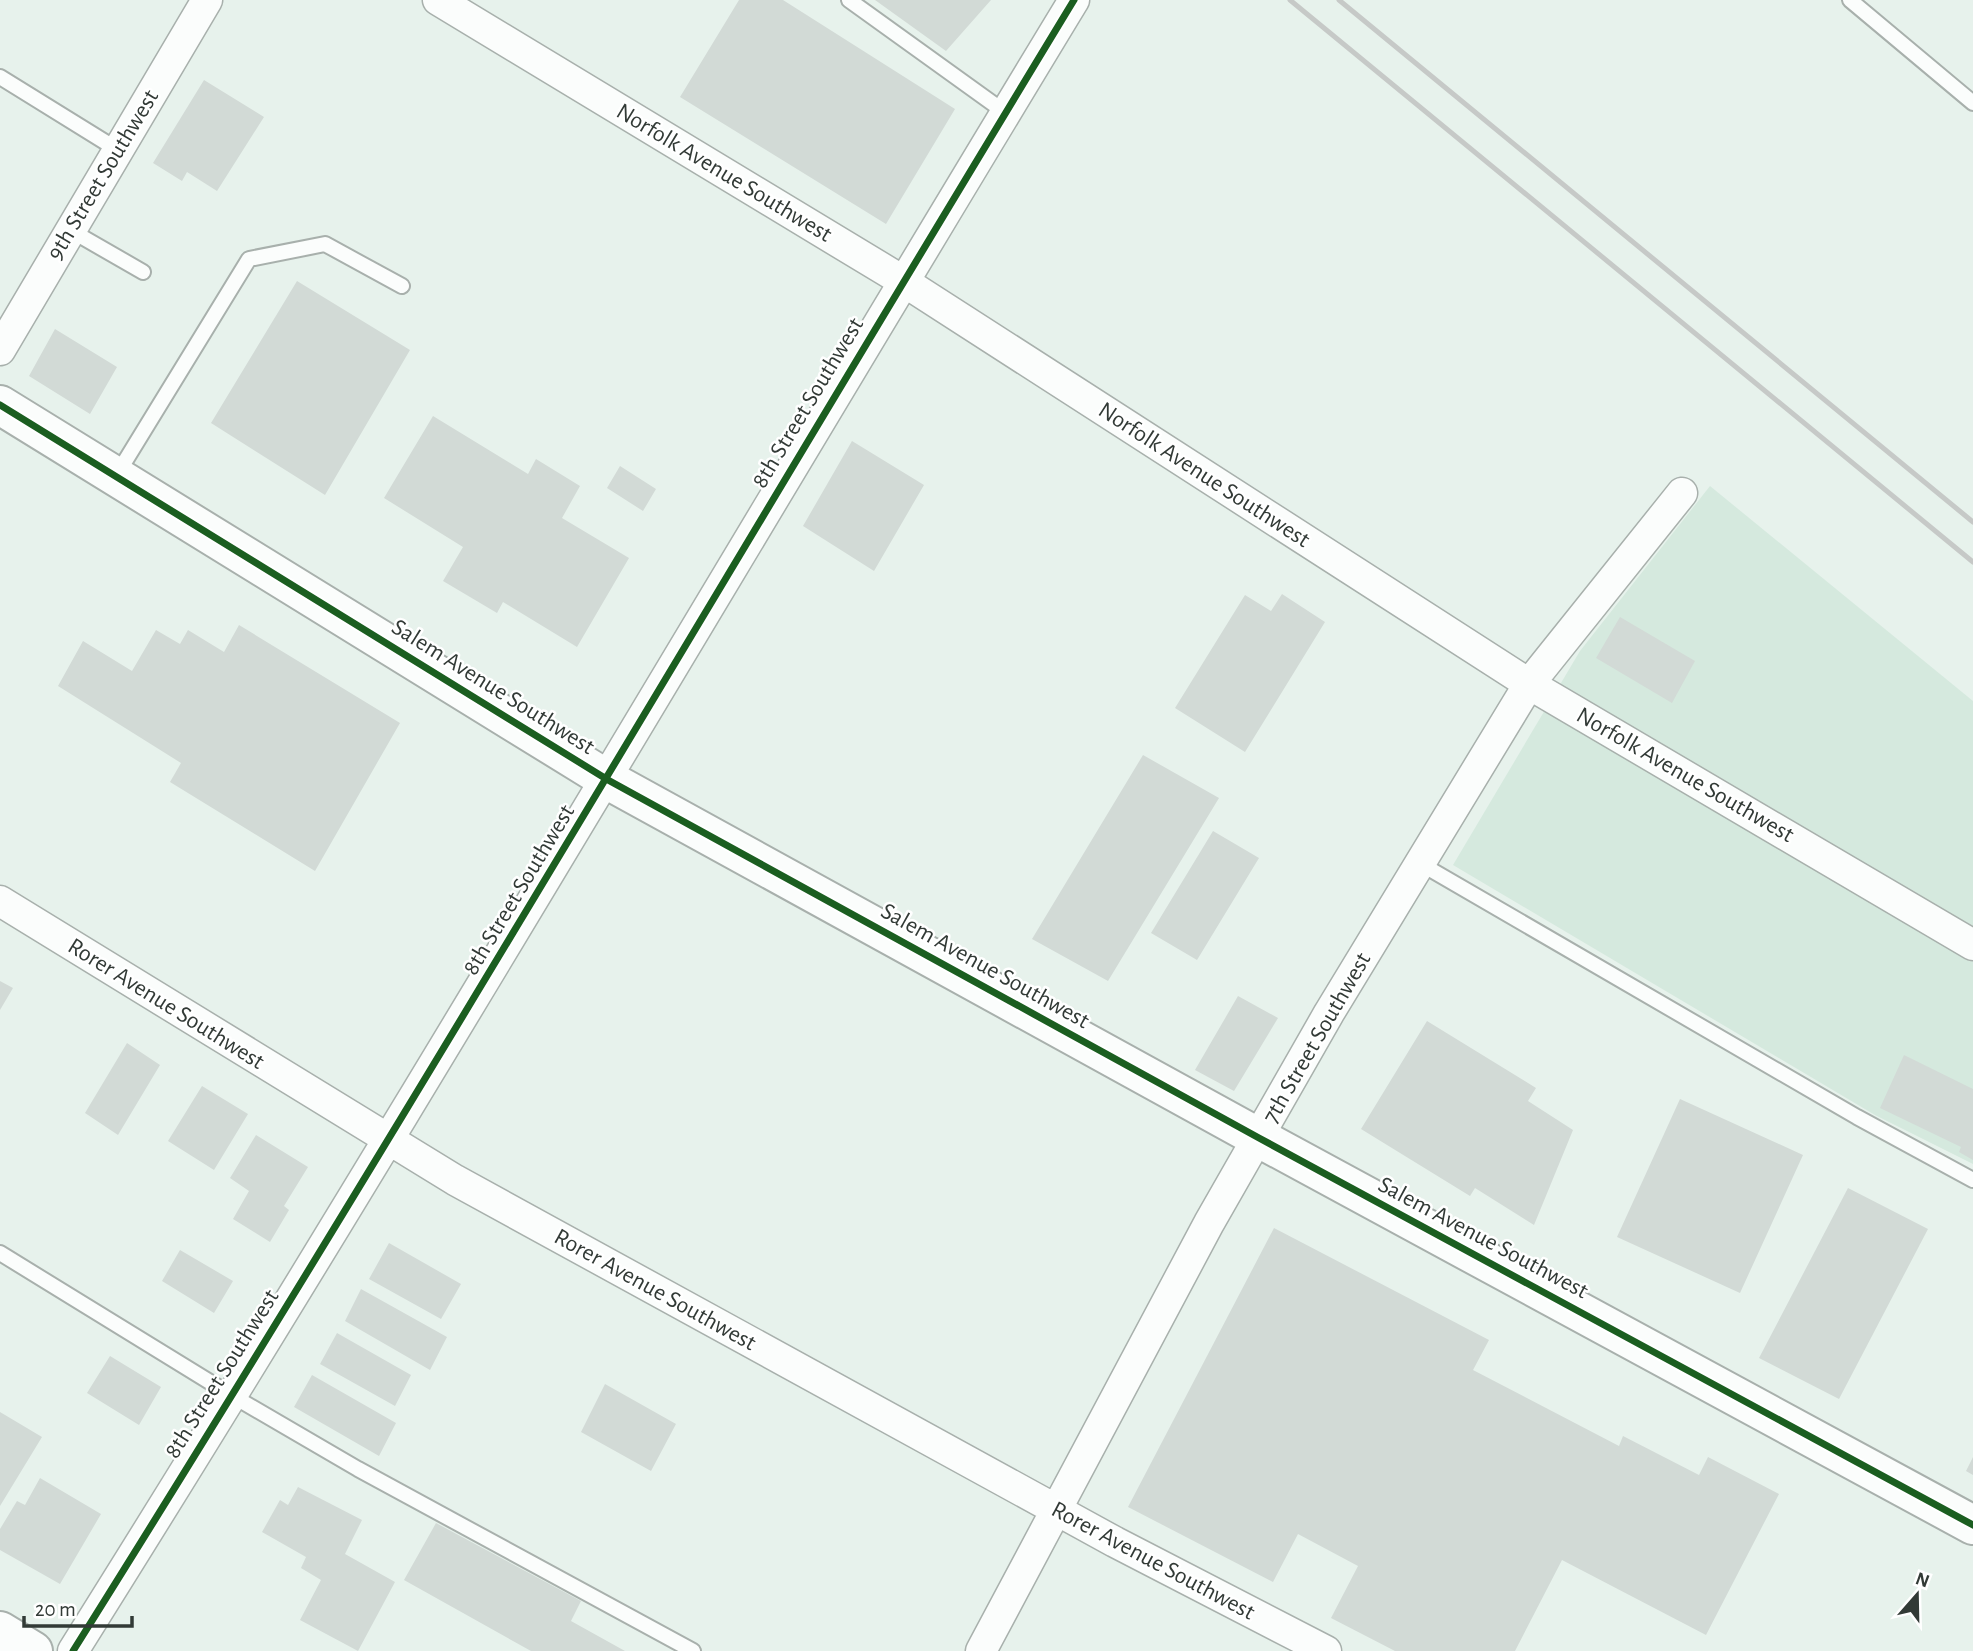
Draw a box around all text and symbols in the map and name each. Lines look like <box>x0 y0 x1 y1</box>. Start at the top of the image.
street label: 9th Street Southwest <box>43 85 163 264</box>
street label: Norfolk Avenue Southwest <box>612 99 836 247</box>
street label: 8th Street Southwest <box>748 313 868 492</box>
street label: Norfolk Avenue Southwest <box>1094 398 1314 552</box>
street label: Salem Avenue Southwest <box>387 615 599 759</box>
street label: Norfolk Avenue Southwest <box>1572 703 1798 847</box>
street label: 8th Street Southwest <box>459 800 579 979</box>
street label: Salem Avenue Southwest <box>877 899 1093 1033</box>
street label: Rorer Avenue Southwest <box>64 934 269 1074</box>
street label: 7th Street Southwest <box>1258 948 1376 1127</box>
street label: Salem Avenue Southwest <box>1374 1172 1592 1304</box>
street label: Rorer Avenue Southwest <box>550 1225 760 1356</box>
street label: 8th Street Southwest <box>160 1285 284 1463</box>
street label: Rorer Avenue Southwest <box>1047 1497 1259 1625</box>
north arrow <box>1882 1560 1952 1630</box>
text: N <box>1913 1569 1932 1592</box>
scale bar <box>24 1584 133 1628</box>
text: 20 m <box>35 1599 76 1620</box>

